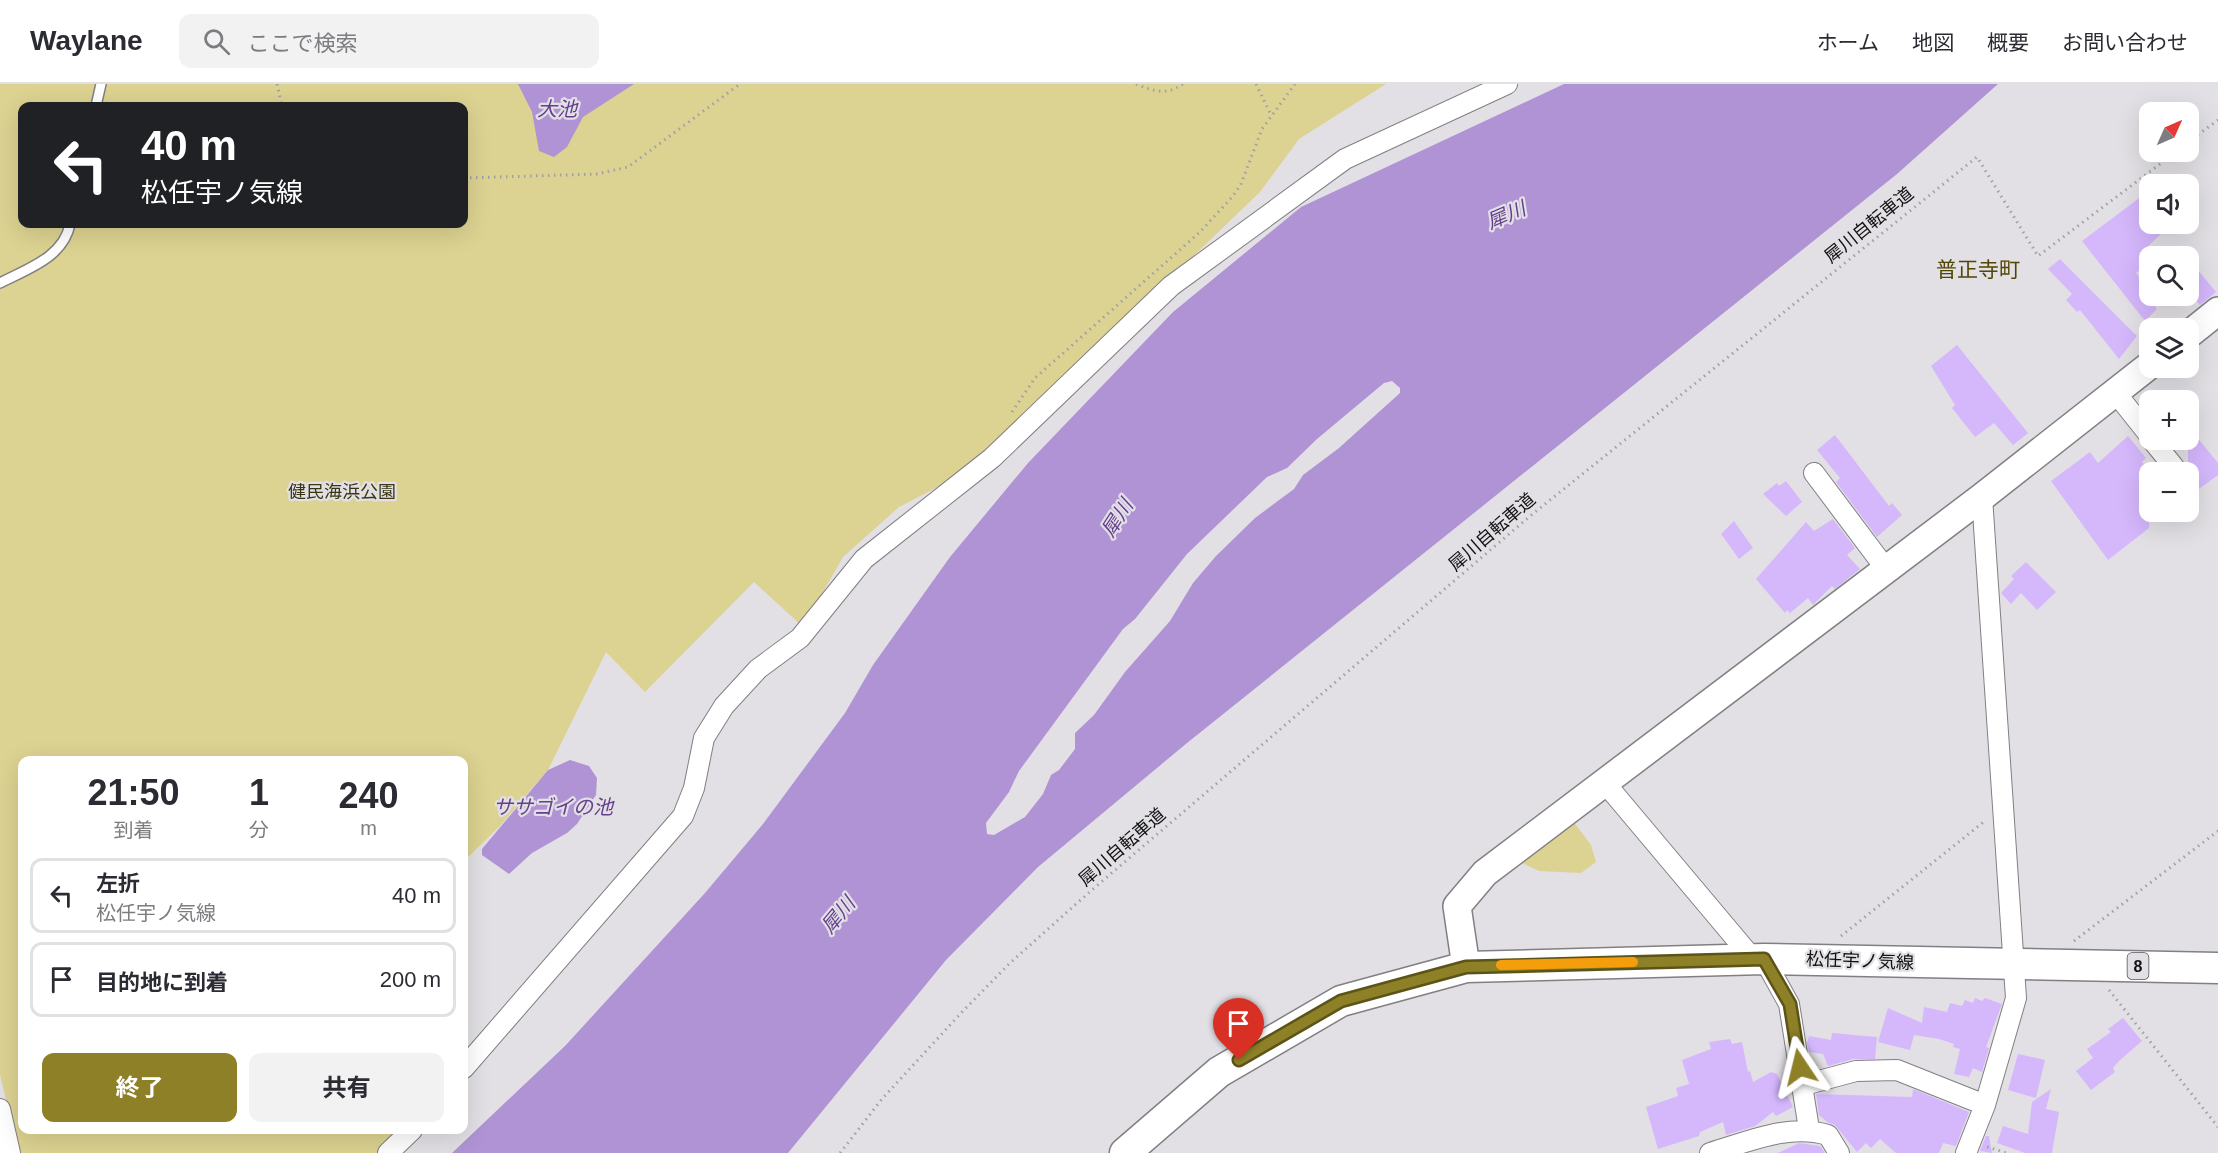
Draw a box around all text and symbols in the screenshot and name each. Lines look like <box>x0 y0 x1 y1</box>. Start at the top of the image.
search box <box>179 14 599 68</box>
text: Waylane <box>30 25 143 56</box>
icon: search <box>200 25 233 58</box>
text: ここで検索 <box>248 31 358 56</box>
text: ホーム <box>1817 31 1879 54</box>
text: 地図 <box>1912 31 1954 54</box>
text: 概要 <box>1987 31 2029 54</box>
text: お問い合わせ <box>2062 31 2188 54</box>
water label: 大池 <box>537 98 579 120</box>
north arrow <box>2139 102 2199 162</box>
map controls <box>2139 102 2199 522</box>
text: 40 m <box>141 122 237 169</box>
icon: left <box>42 126 120 204</box>
button: sound <box>2139 174 2199 234</box>
text: 松任宇ノ気線 <box>141 178 303 208</box>
street label: 犀川自転車道 <box>1821 183 1917 267</box>
water label: 犀川 <box>1483 196 1531 233</box>
button: search <box>2139 246 2199 306</box>
district label: 普正寺町 <box>1936 258 2020 281</box>
button: layers <box>2139 318 2199 378</box>
button: + <box>2139 390 2199 450</box>
button: − <box>2139 462 2199 522</box>
park label: 健民海浜公園 <box>288 482 396 502</box>
street label: 犀川自転車道 <box>1445 489 1539 575</box>
water label: 犀川 <box>1097 494 1138 541</box>
text: 21:50 <box>87 772 180 813</box>
text: 1 <box>249 772 269 813</box>
text: 240 <box>338 775 399 816</box>
water label: ササゴイの池 <box>493 796 615 818</box>
street label: 犀川自転車道 <box>1075 804 1169 890</box>
text: m <box>360 817 377 839</box>
text: 到着 <box>113 819 153 841</box>
text: 分 <box>249 819 269 841</box>
text: 左折 <box>96 871 140 896</box>
icon: left <box>45 879 78 912</box>
text: 40 m <box>392 883 441 908</box>
water label: 犀川 <box>817 891 861 937</box>
text: 松任宇ノ気線 <box>96 902 216 924</box>
street label: 松任宇ノ気線 <box>1806 949 1914 973</box>
road number: 8 <box>2128 953 2148 979</box>
icon: arrive <box>45 963 78 996</box>
text: 200 m <box>380 967 441 992</box>
text: 目的地に到着 <box>96 970 228 995</box>
pin <box>1213 998 1264 1060</box>
icon: arrive <box>1222 1007 1255 1040</box>
position arrow <box>1768 1035 1832 1099</box>
button: 終了 <box>42 1053 237 1122</box>
button: 共有 <box>249 1053 444 1122</box>

